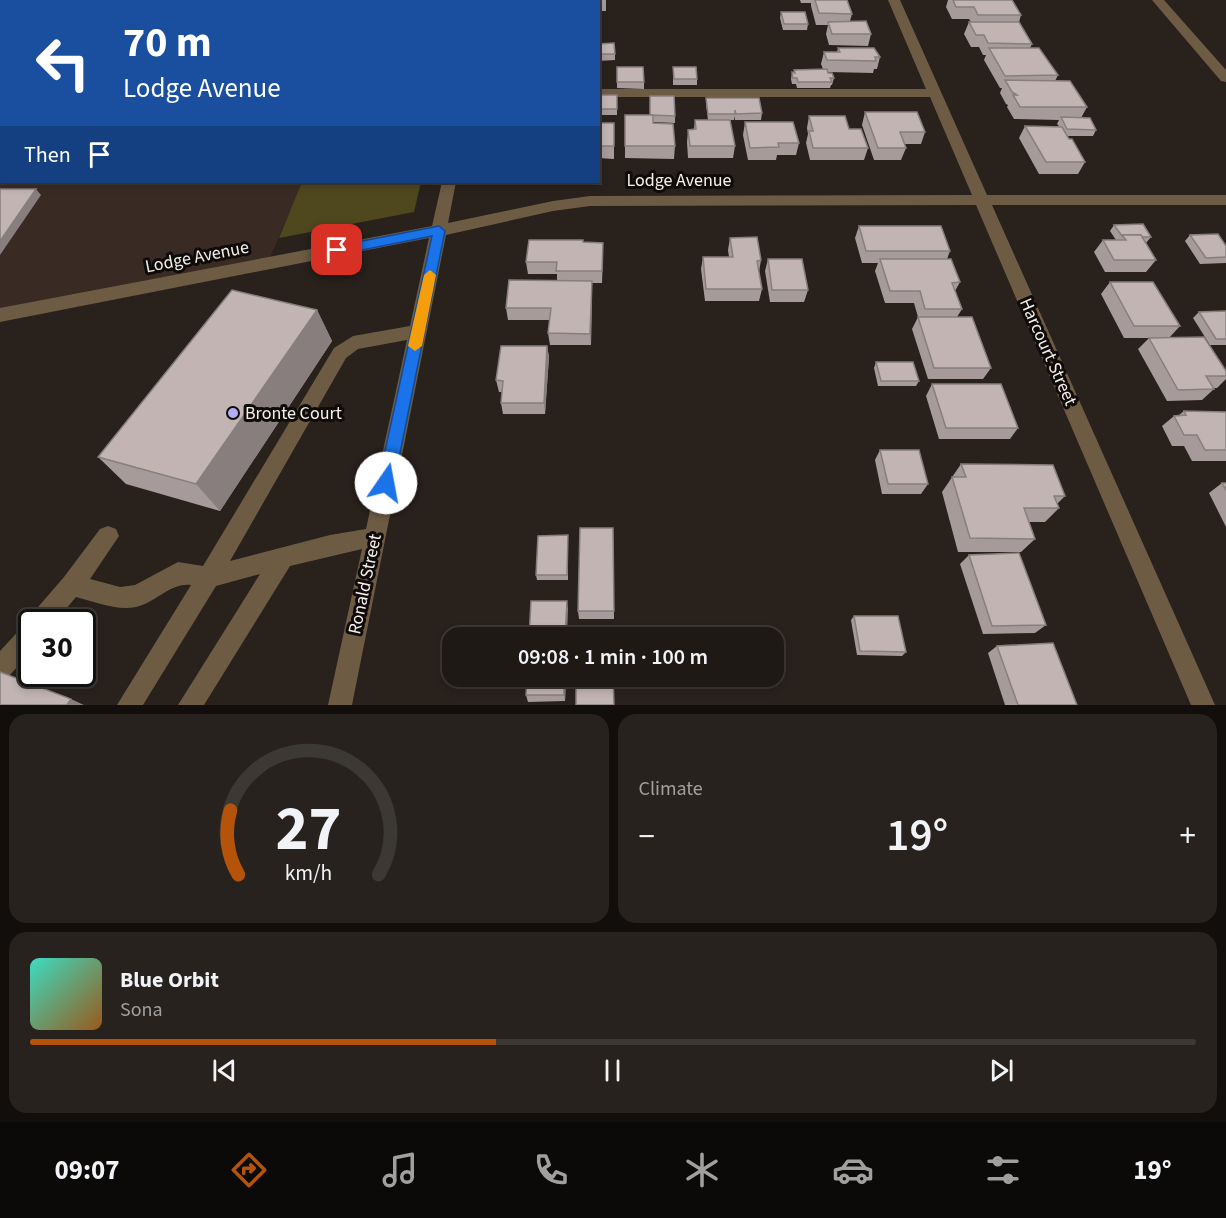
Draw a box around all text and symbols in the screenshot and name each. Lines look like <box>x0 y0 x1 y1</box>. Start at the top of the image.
text: 70 m <box>123 13 212 73</box>
icon: left <box>24 24 102 102</box>
text: Lodge Avenue <box>123 69 281 108</box>
icon: arrive <box>83 138 116 171</box>
text: Then <box>24 139 71 171</box>
street label: Lodge Avenue <box>626 168 732 193</box>
pin <box>311 224 362 275</box>
icon: arrive <box>320 233 353 266</box>
street label: Lodge Avenue <box>143 235 251 279</box>
street label: Harcourt Street <box>1013 294 1083 410</box>
place label: Bronte Court <box>245 401 342 426</box>
marker: Bronte Court <box>226 406 240 420</box>
position arrow <box>354 451 418 515</box>
street label: Ronald Street <box>342 532 388 636</box>
speed limit sign: 30 <box>18 609 96 687</box>
text: 09:08 · 1 min · 100 m <box>518 641 708 673</box>
text: Climate <box>639 775 703 803</box>
text: 27 <box>276 785 342 874</box>
text: 19° <box>886 804 948 868</box>
text: − <box>639 813 655 860</box>
text: + <box>1180 813 1196 860</box>
text: km/h <box>285 859 333 890</box>
text: Blue Orbit <box>120 964 219 996</box>
text: Sona <box>120 996 163 1024</box>
icon: previous <box>208 1054 241 1087</box>
icon: pause <box>596 1054 629 1087</box>
icon: next <box>985 1054 1018 1087</box>
icon: directions <box>228 1149 270 1191</box>
icon: music <box>379 1149 421 1191</box>
icon: phone <box>530 1149 572 1191</box>
icon: climate <box>681 1149 723 1191</box>
icon: car <box>832 1149 874 1191</box>
icon: filters <box>982 1149 1024 1191</box>
text: 09:07 <box>54 1151 120 1190</box>
text: 19° <box>1133 1151 1172 1190</box>

